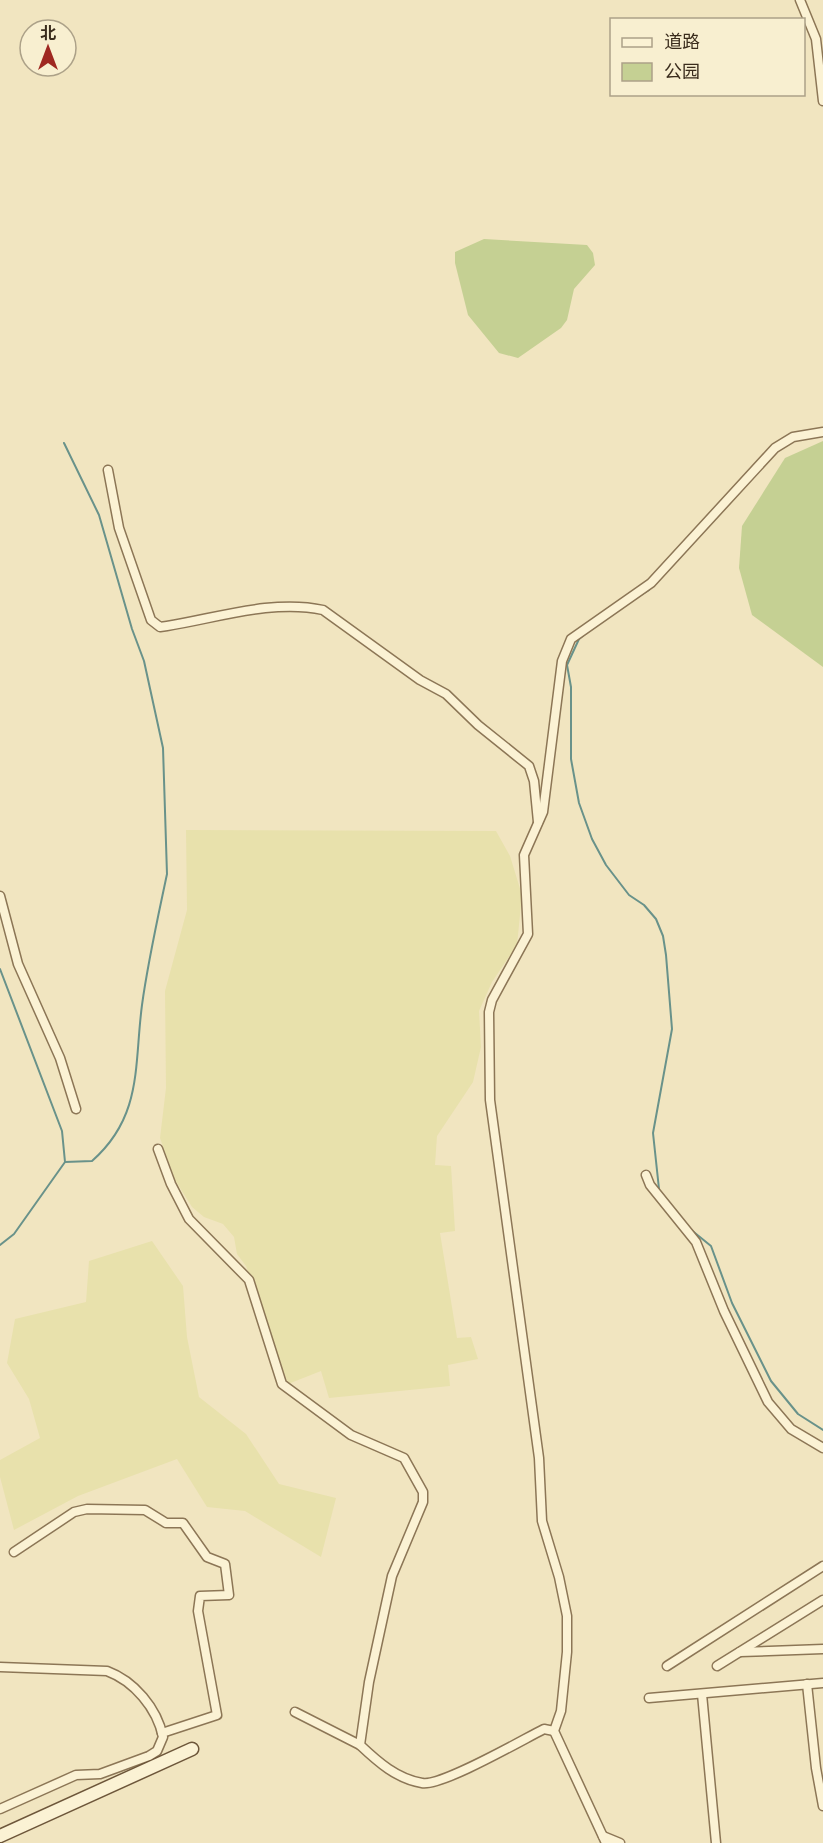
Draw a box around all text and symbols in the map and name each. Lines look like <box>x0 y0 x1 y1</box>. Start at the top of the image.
north arrow <box>18 18 78 78</box>
legend <box>610 18 805 96</box>
text: 北 <box>40 23 56 43</box>
text: 道路 <box>664 30 700 53</box>
text: 公园 <box>664 60 700 83</box>

